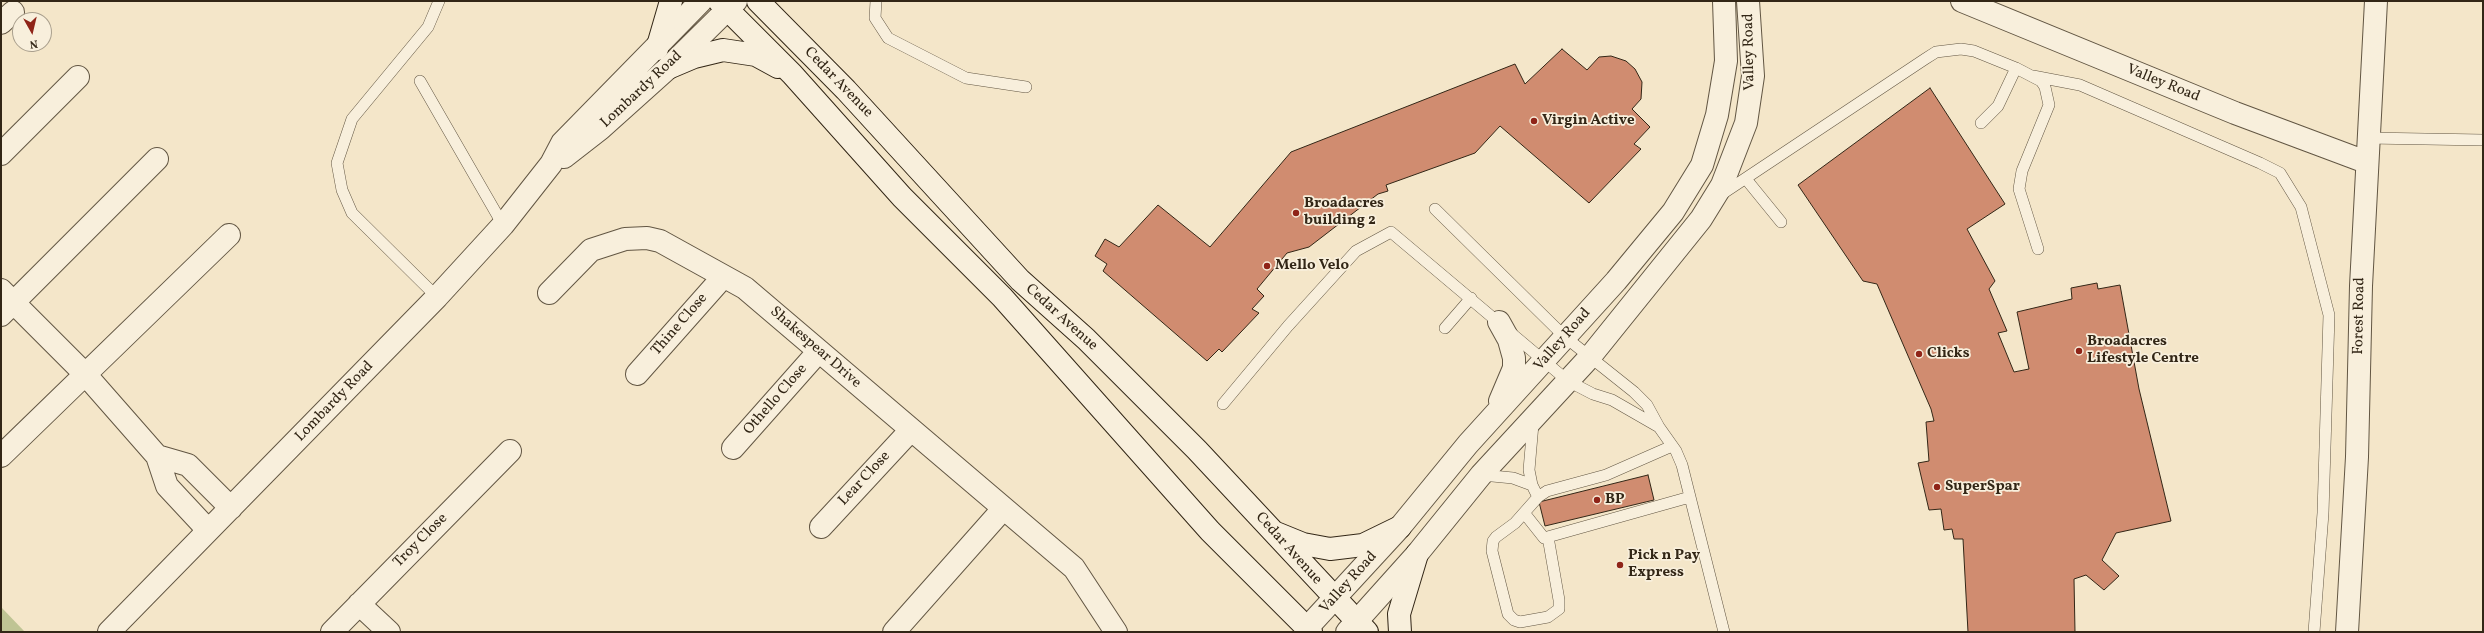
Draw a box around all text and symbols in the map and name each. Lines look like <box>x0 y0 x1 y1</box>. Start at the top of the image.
north arrow <box>12 12 52 52</box>
street label: Valley Road <box>1740 13 1760 91</box>
text: N <box>29 35 39 51</box>
street label: Cedar Avenue <box>800 44 876 122</box>
street label: Lombardy Road <box>597 48 687 132</box>
street label: Valley Road <box>2124 61 2202 107</box>
place label: Virgin Active <box>1542 112 1635 130</box>
marker: Virgin Active <box>1529 116 1539 126</box>
place label: Broadacres building 2 <box>1304 195 1384 230</box>
marker: Broadacres building 2 <box>1291 208 1301 218</box>
place label: Mello Velo <box>1275 257 1349 275</box>
marker: Mello Velo <box>1262 261 1272 271</box>
street label: Forest Road <box>2350 277 2370 355</box>
street label: Cedar Avenue <box>1021 281 1101 355</box>
street label: Thine Close <box>648 290 712 360</box>
street label: Shakespear Drive <box>766 303 864 393</box>
street label: Valley Road <box>1531 305 1595 375</box>
place label: Broadacres Lifestyle Centre <box>2087 333 2199 368</box>
place label: Clicks <box>1927 345 1970 363</box>
marker: Broadacres Lifestyle Centre <box>2074 346 2084 356</box>
marker: Clicks <box>1914 349 1924 359</box>
street label: Lombardy Road <box>292 358 378 446</box>
street label: Othello Close <box>740 361 812 439</box>
street label: Lear Close <box>835 448 895 510</box>
place label: SuperSpar <box>1945 478 2020 496</box>
marker: SuperSpar <box>1932 482 1942 492</box>
place label: BP <box>1605 491 1625 509</box>
marker: BP <box>1592 495 1602 505</box>
street label: Cedar Avenue <box>1251 509 1325 589</box>
street label: Troy Close <box>390 510 452 572</box>
place label: Pick n Pay Express <box>1628 547 1700 582</box>
street label: Valley Road <box>1316 548 1382 618</box>
marker: Pick n Pay Express <box>1615 560 1625 570</box>

